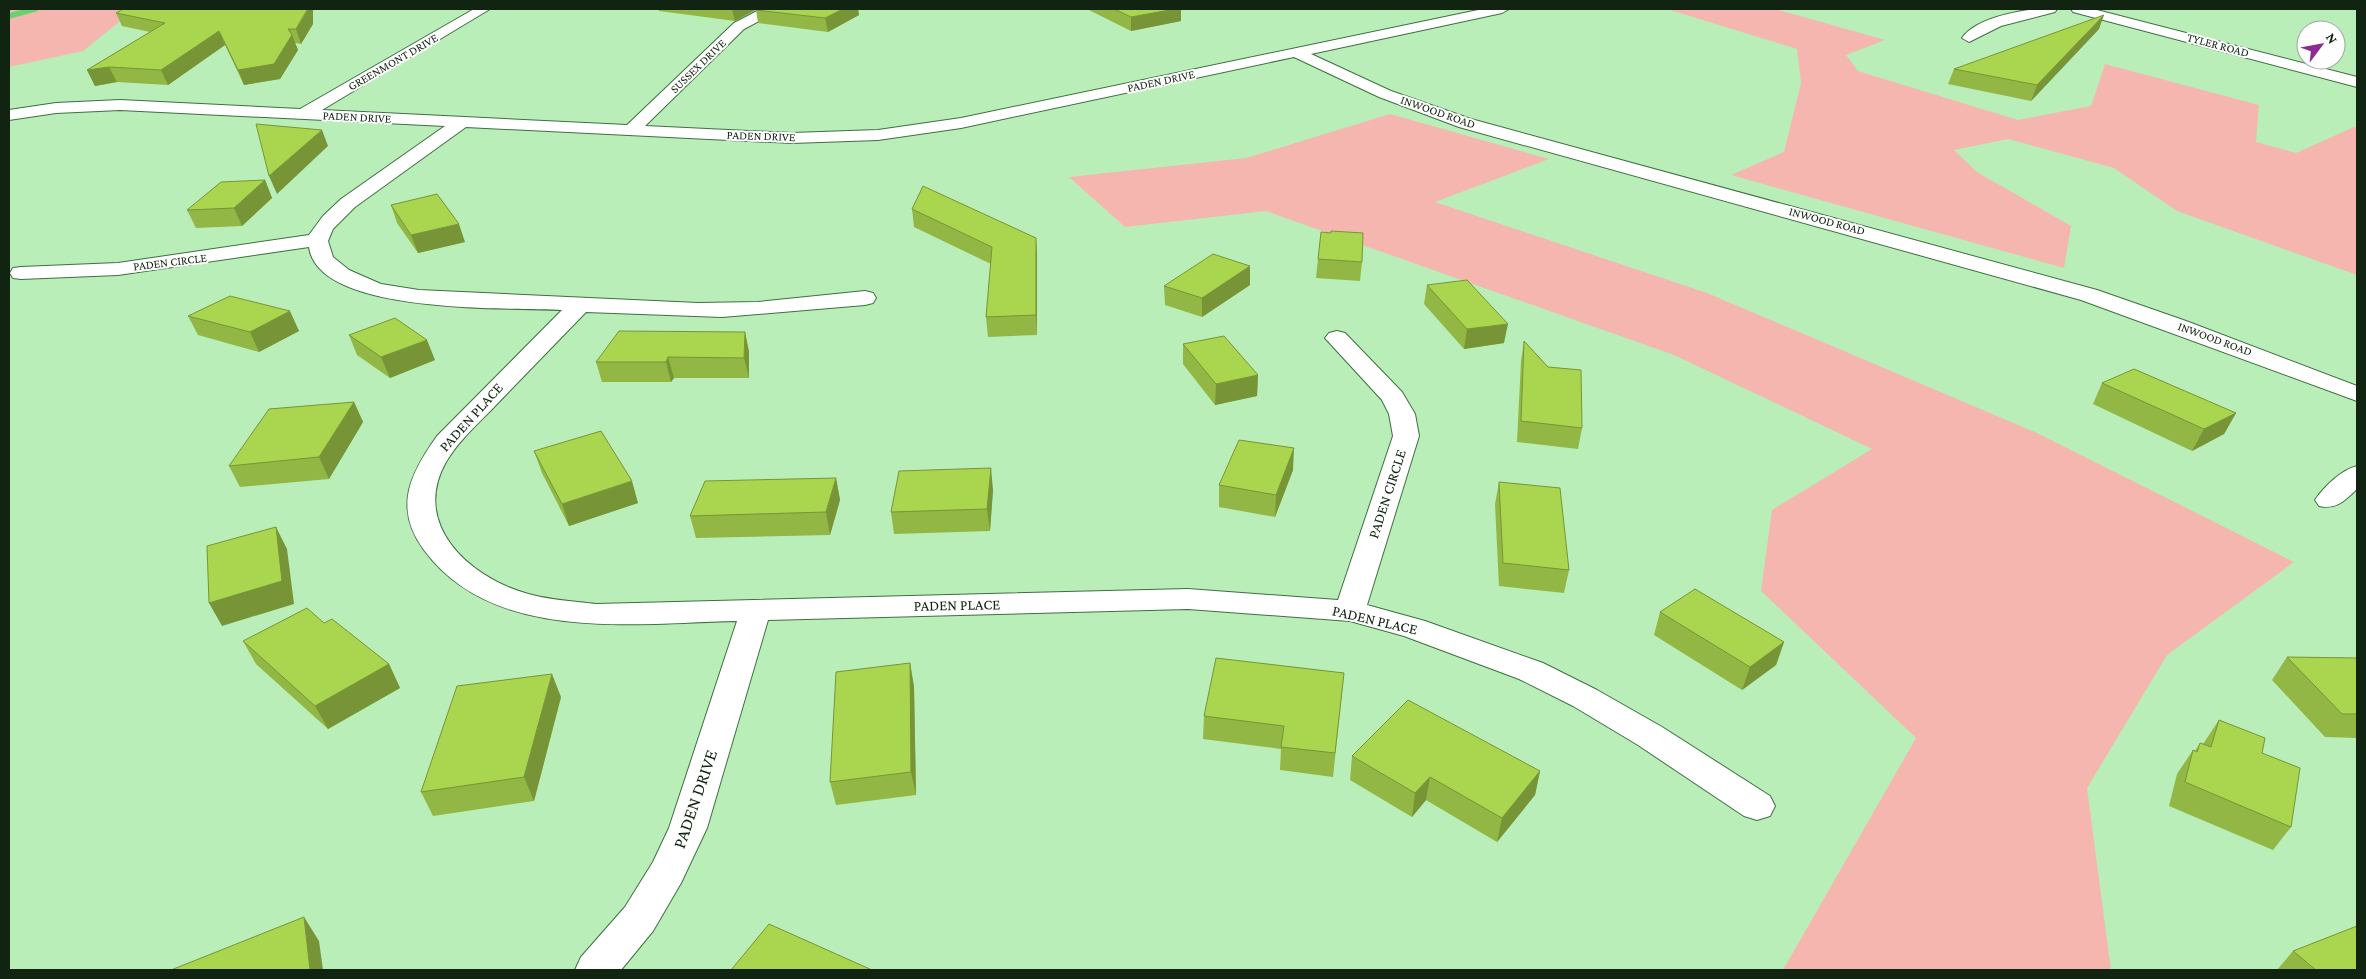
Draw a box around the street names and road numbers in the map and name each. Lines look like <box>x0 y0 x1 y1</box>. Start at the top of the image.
street label: GREENMONT DRIVE <box>346 30 441 93</box>
street label: TYLER ROAD <box>2185 30 2251 60</box>
street label: SUSSEX DRIVE <box>667 36 729 96</box>
street label: PADEN DRIVE <box>1126 67 1197 95</box>
street label: INWOOD ROAD <box>1399 93 1477 131</box>
street label: PADEN DRIVE <box>322 108 392 126</box>
street label: PADEN DRIVE <box>726 128 796 144</box>
street label: INWOOD ROAD <box>1788 204 1866 238</box>
street label: PADEN CIRCLE <box>132 250 208 273</box>
street label: INWOOD ROAD <box>2176 319 2254 359</box>
street label: PADEN PLACE <box>436 379 506 455</box>
street label: PADEN CIRCLE <box>1365 448 1409 540</box>
street label: PADEN PLACE <box>913 596 1001 614</box>
street label: PADEN PLACE <box>1331 602 1419 638</box>
street label: PADEN DRIVE <box>669 747 721 851</box>

